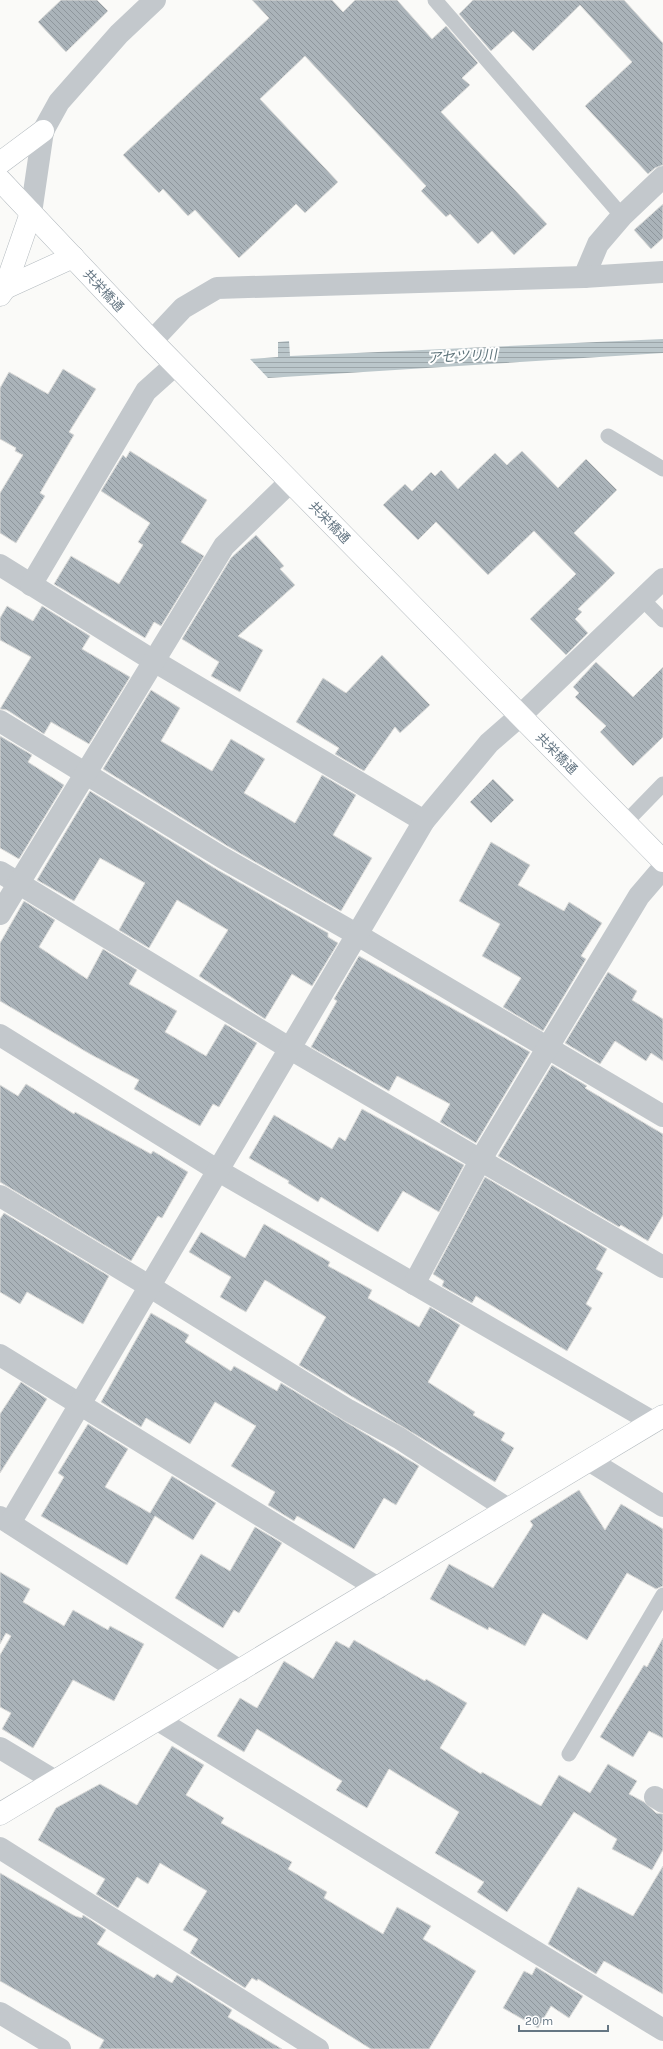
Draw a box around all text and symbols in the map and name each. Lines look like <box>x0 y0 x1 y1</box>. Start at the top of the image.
street label: 共栄橋通 <box>80 266 127 314</box>
water label: アセツリ川 <box>427 346 499 367</box>
street label: 共栄橋通 <box>306 498 353 546</box>
street label: 共栄橋通 <box>533 730 580 777</box>
scale bar <box>519 2007 608 2033</box>
text: 20 m <box>525 2014 553 2028</box>

